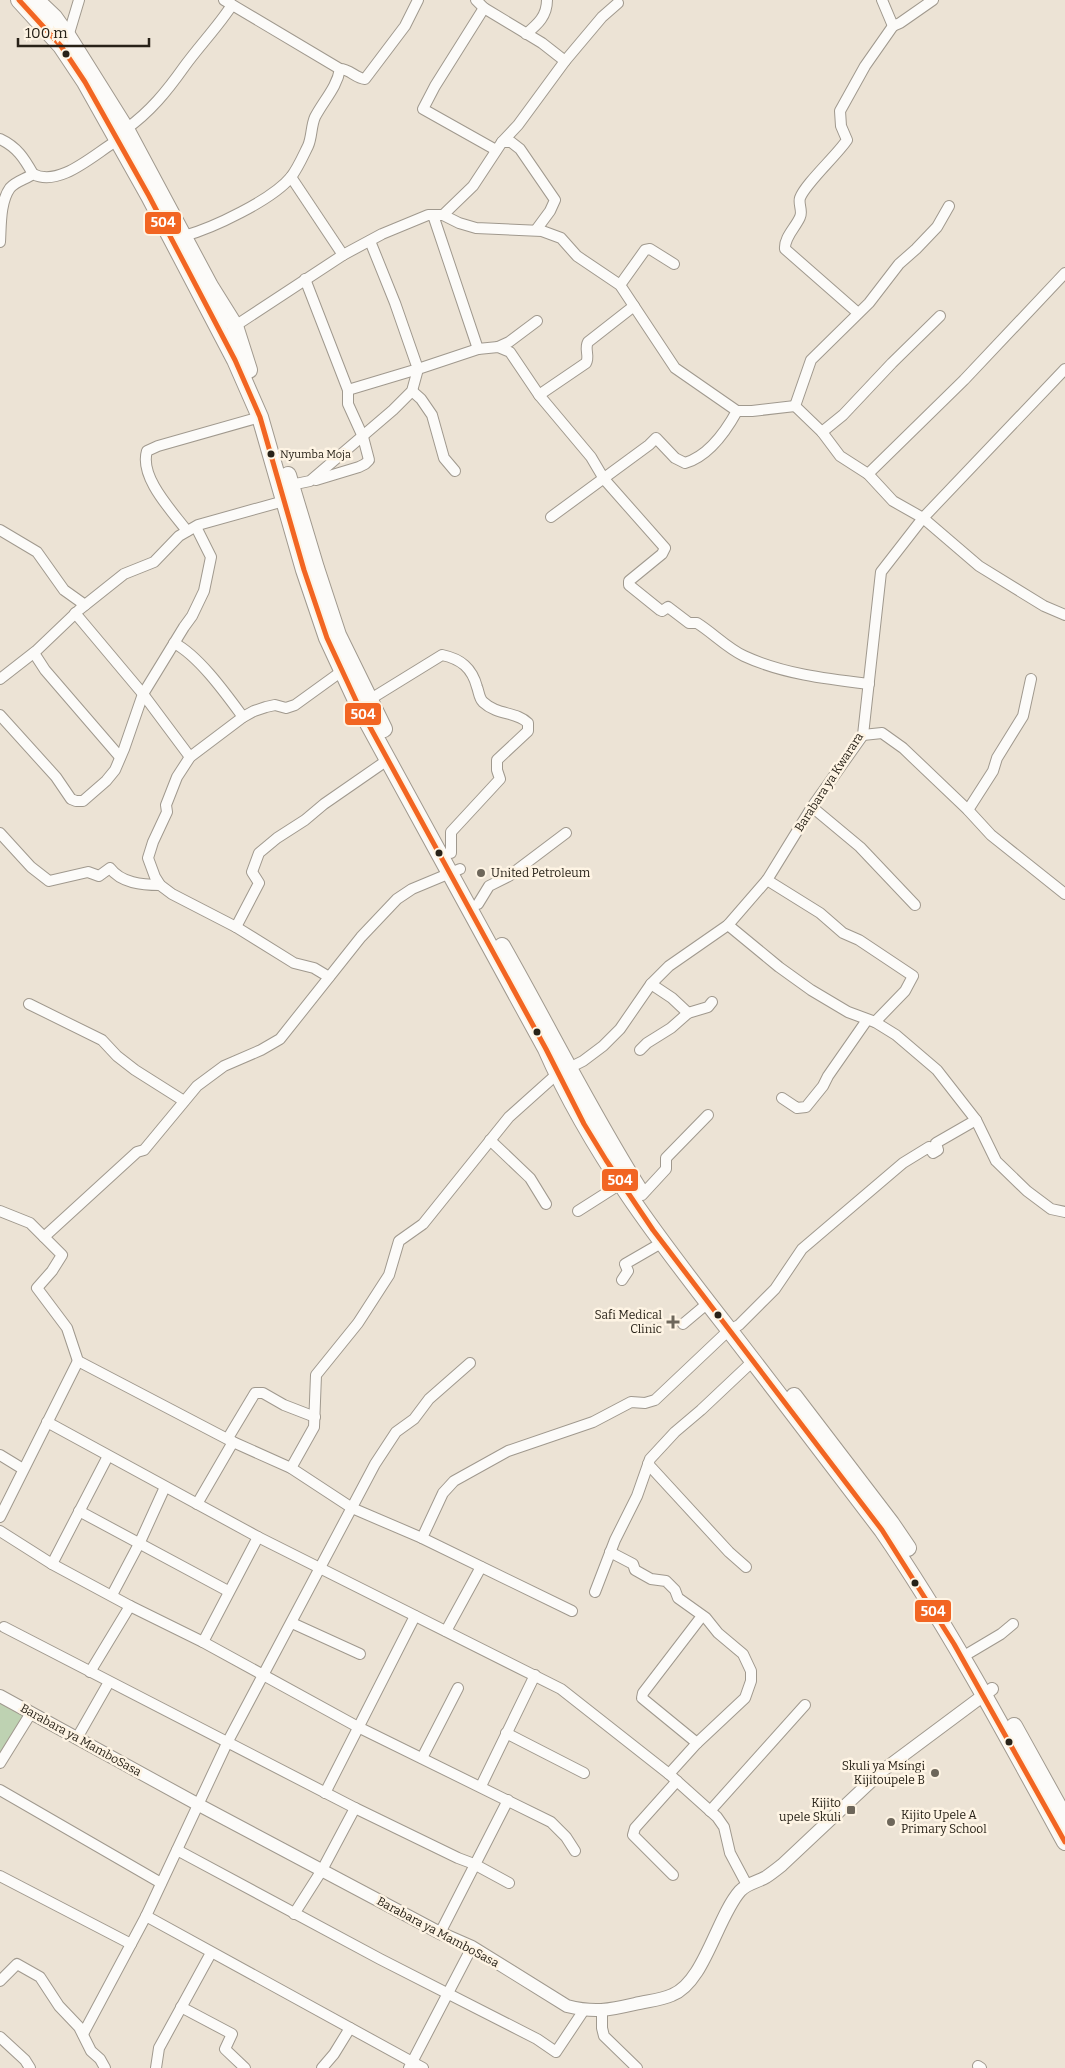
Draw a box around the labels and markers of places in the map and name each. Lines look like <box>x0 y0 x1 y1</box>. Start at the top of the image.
unlabelled marker <box>61 49 71 59</box>
place label: Nyumba Moja <box>280 448 351 461</box>
marker: Nyumba Moja <box>266 449 276 459</box>
unlabelled marker <box>434 848 444 858</box>
place label: United Petroleum <box>491 866 591 880</box>
marker: United Petroleum <box>475 867 487 879</box>
unlabelled marker <box>532 1027 542 1037</box>
place label: Safi Medical Clinic <box>595 1308 663 1336</box>
unlabelled marker <box>713 1310 723 1320</box>
marker: Safi Medical Clinic <box>666 1315 680 1329</box>
unlabelled marker <box>910 1578 920 1588</box>
unlabelled marker <box>1004 1737 1014 1747</box>
place label: Skuli ya Msingi Kijitoupele B <box>842 1759 925 1787</box>
marker: Skuli ya Msingi Kijitoupele B <box>929 1767 941 1779</box>
place label: Kijito upele Skuli <box>779 1796 841 1824</box>
marker: Kijito upele Skuli <box>845 1804 857 1816</box>
place label: Kijito Upele A Primary School <box>901 1808 987 1836</box>
marker: Kijito Upele A Primary School <box>885 1816 897 1828</box>

